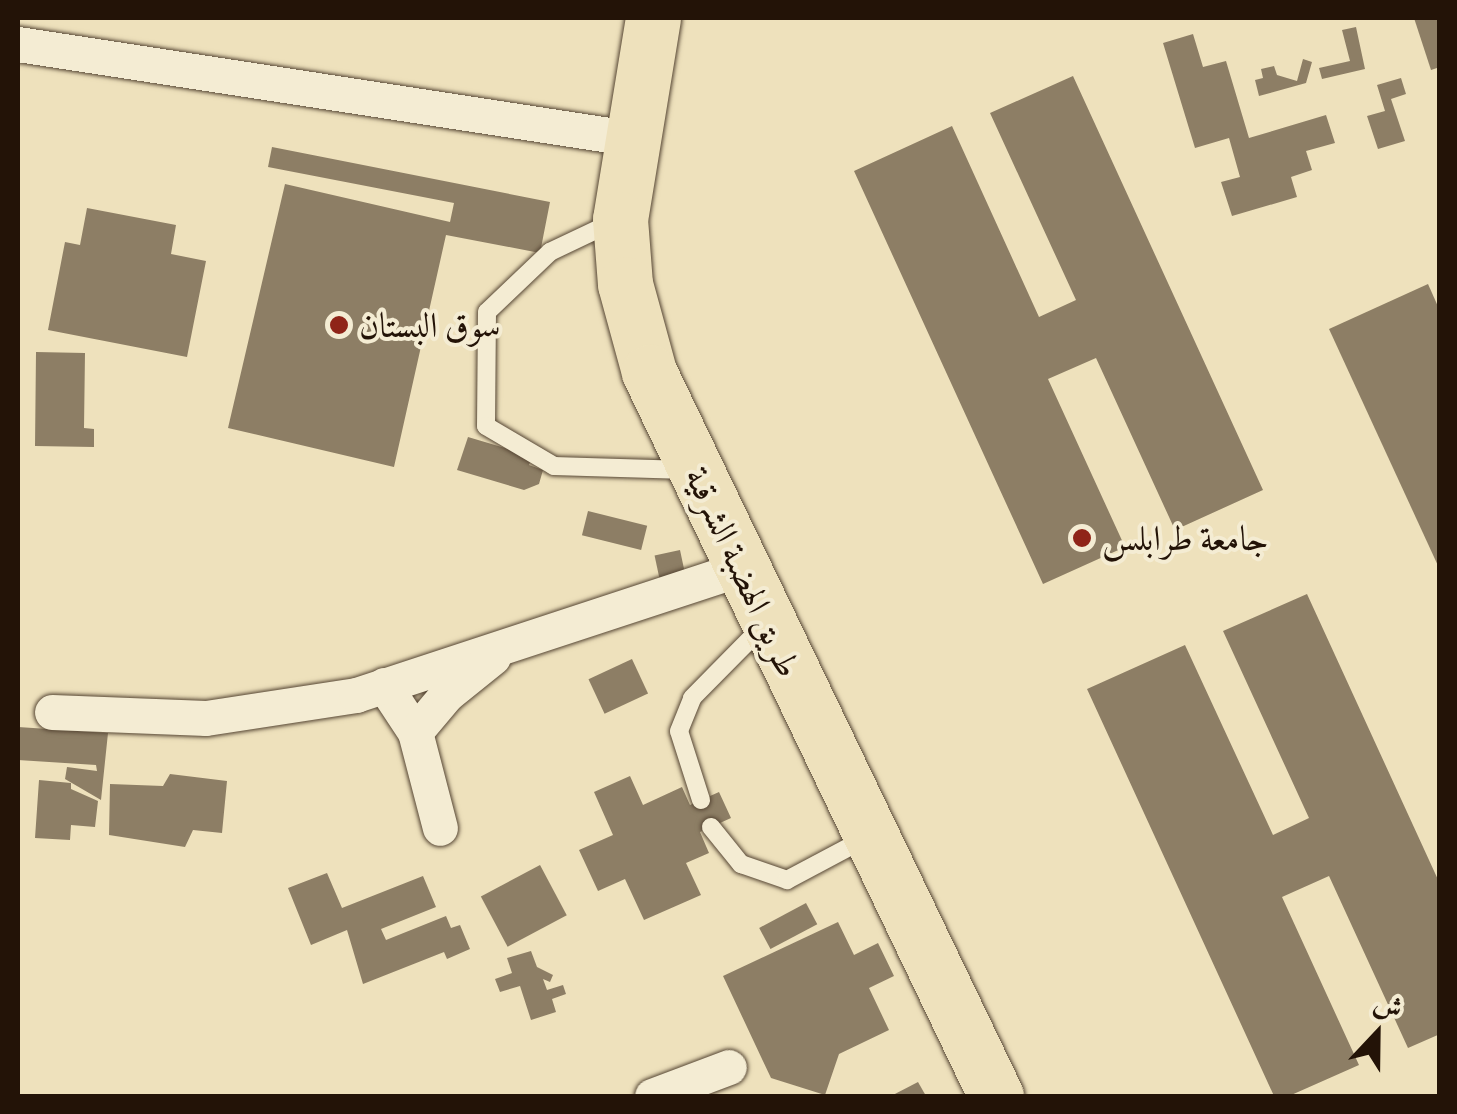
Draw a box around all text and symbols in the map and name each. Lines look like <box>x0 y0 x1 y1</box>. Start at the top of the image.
place label: سوق البستان <box>359 304 501 346</box>
marker: سوق البستان <box>328 314 350 336</box>
street label: طريق الهضبة الشرقية <box>676 460 810 684</box>
place label: جامعة طرابلس <box>1102 517 1269 559</box>
marker: جامعة طرابلس <box>1071 527 1093 549</box>
text: ش <box>1368 983 1408 1029</box>
north arrow <box>1327 984 1427 1084</box>

